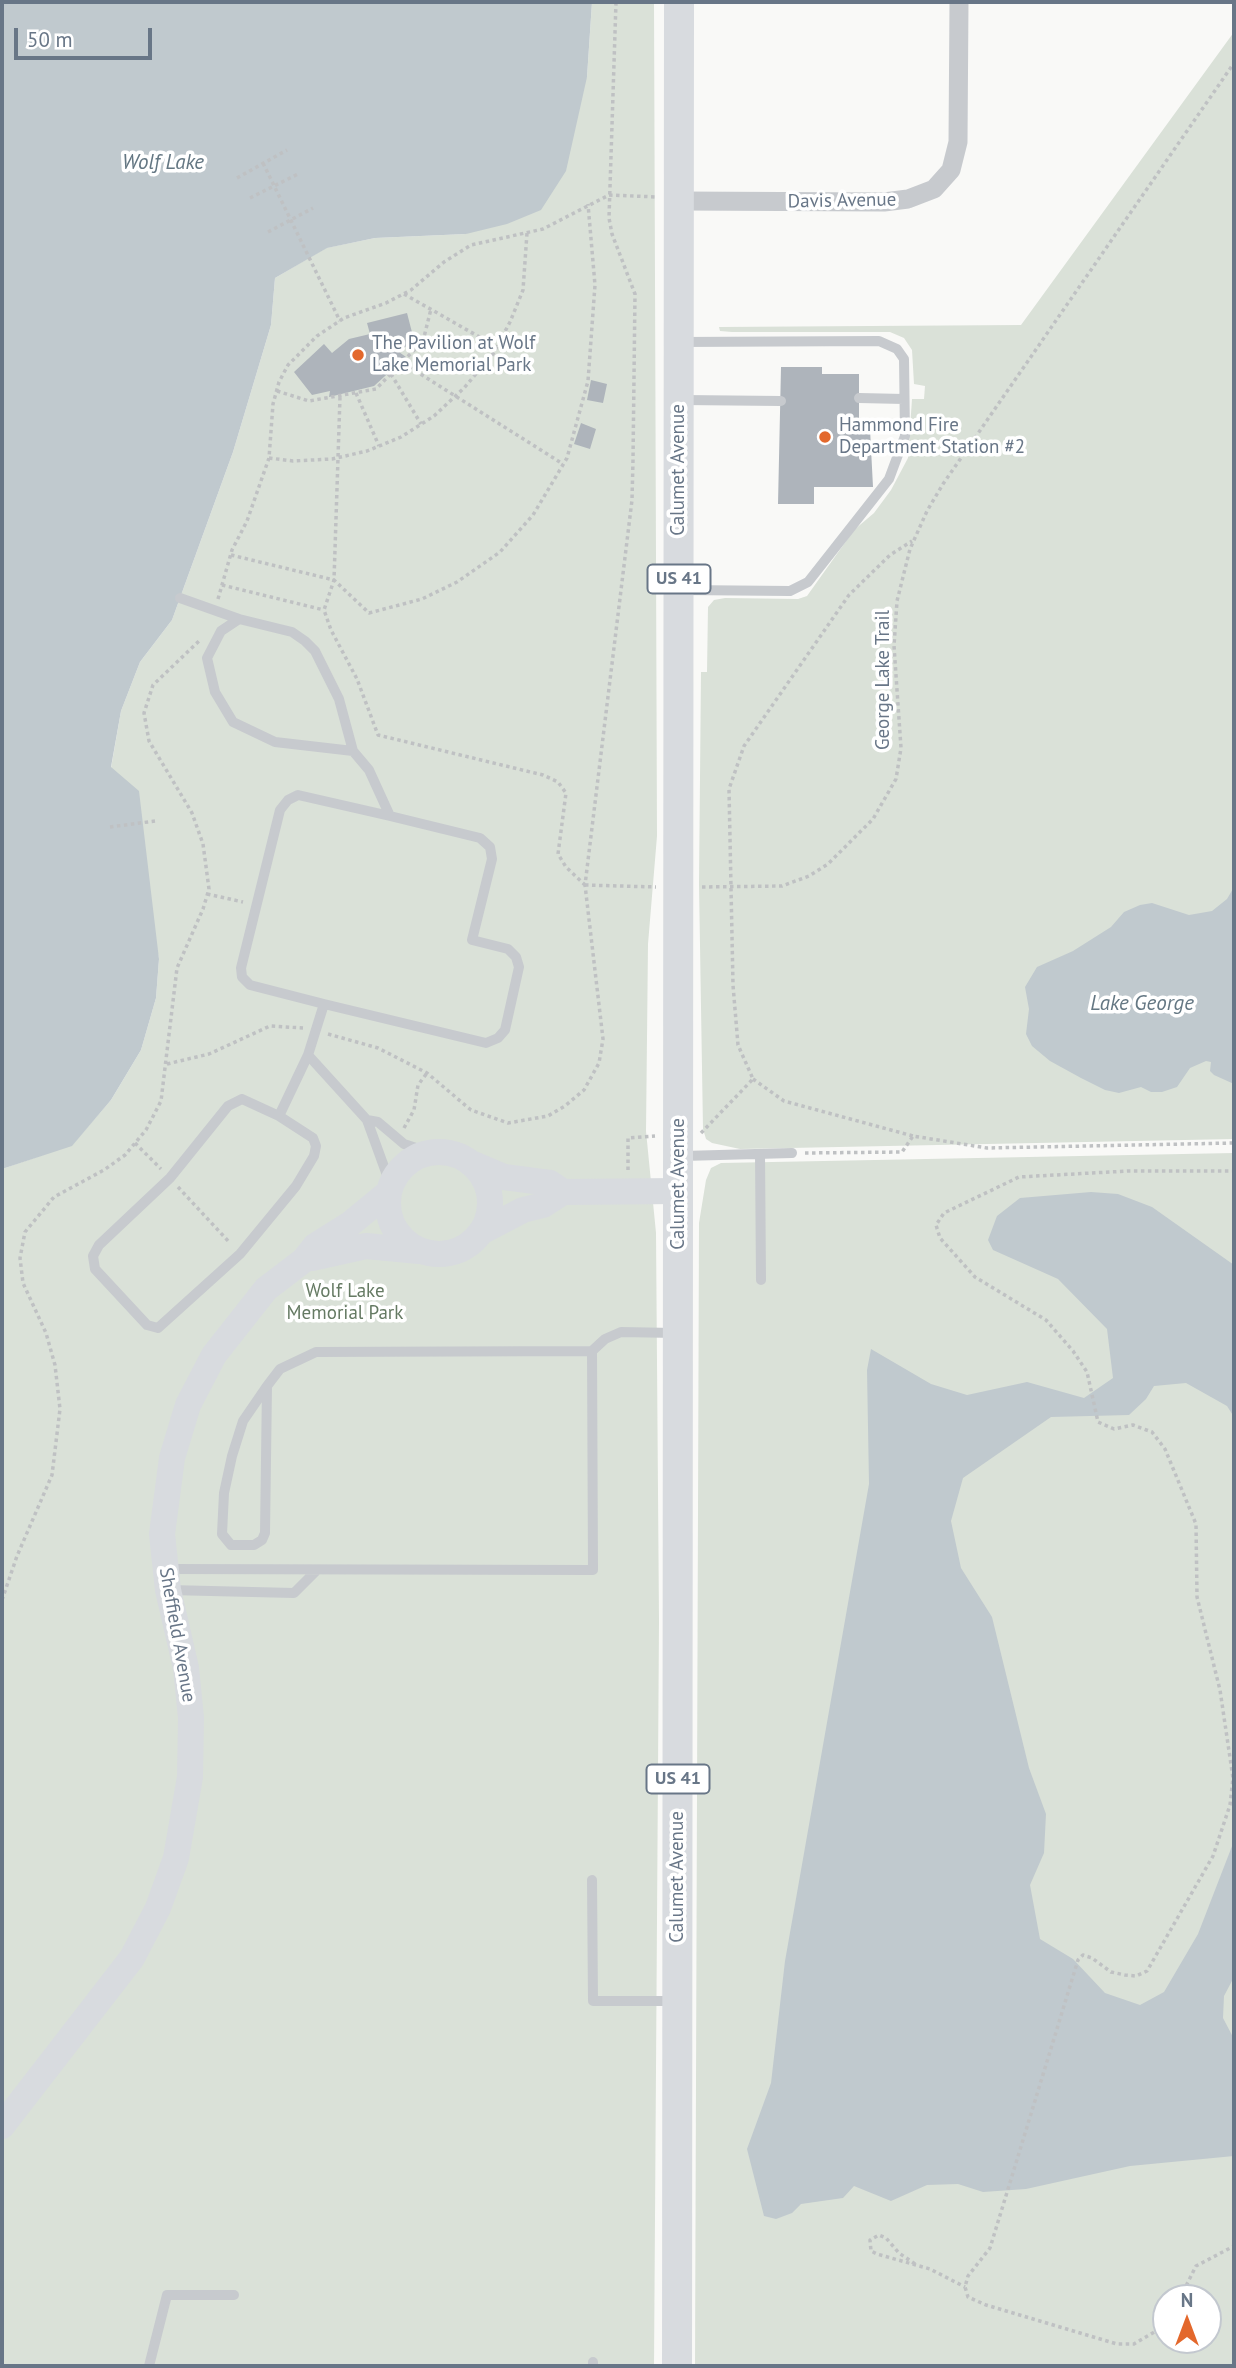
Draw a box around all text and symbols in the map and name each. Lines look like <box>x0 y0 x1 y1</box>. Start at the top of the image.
scale bar <box>18 14 156 58</box>
text: 50 m <box>27 26 73 53</box>
water label: Wolf Lake <box>122 150 204 176</box>
street label: Davis Avenue <box>788 189 896 213</box>
place label: The Pavilion at Wolf Lake Memorial Park <box>372 333 535 377</box>
marker: The Pavilion at Wolf Lake Memorial Park <box>350 347 366 363</box>
street label: Calumet Avenue <box>668 404 690 536</box>
place label: Hammond Fire Department Station #2 <box>839 415 1025 459</box>
marker: Hammond Fire Department Station #2 <box>817 429 833 445</box>
road number: US 41 <box>648 564 710 594</box>
street label: George Lake Trail <box>873 610 895 750</box>
water label: Lake George <box>1090 991 1194 1017</box>
street label: Calumet Avenue <box>668 1118 690 1250</box>
park label: Wolf Lake Memorial Park <box>287 1281 403 1325</box>
street label: Sheffield Avenue <box>154 1566 200 1704</box>
road number: US 41 <box>646 1764 710 1794</box>
street label: Calumet Avenue <box>667 1811 689 1943</box>
north arrow <box>1152 2284 1222 2354</box>
text: N <box>1181 2288 1193 2312</box>

